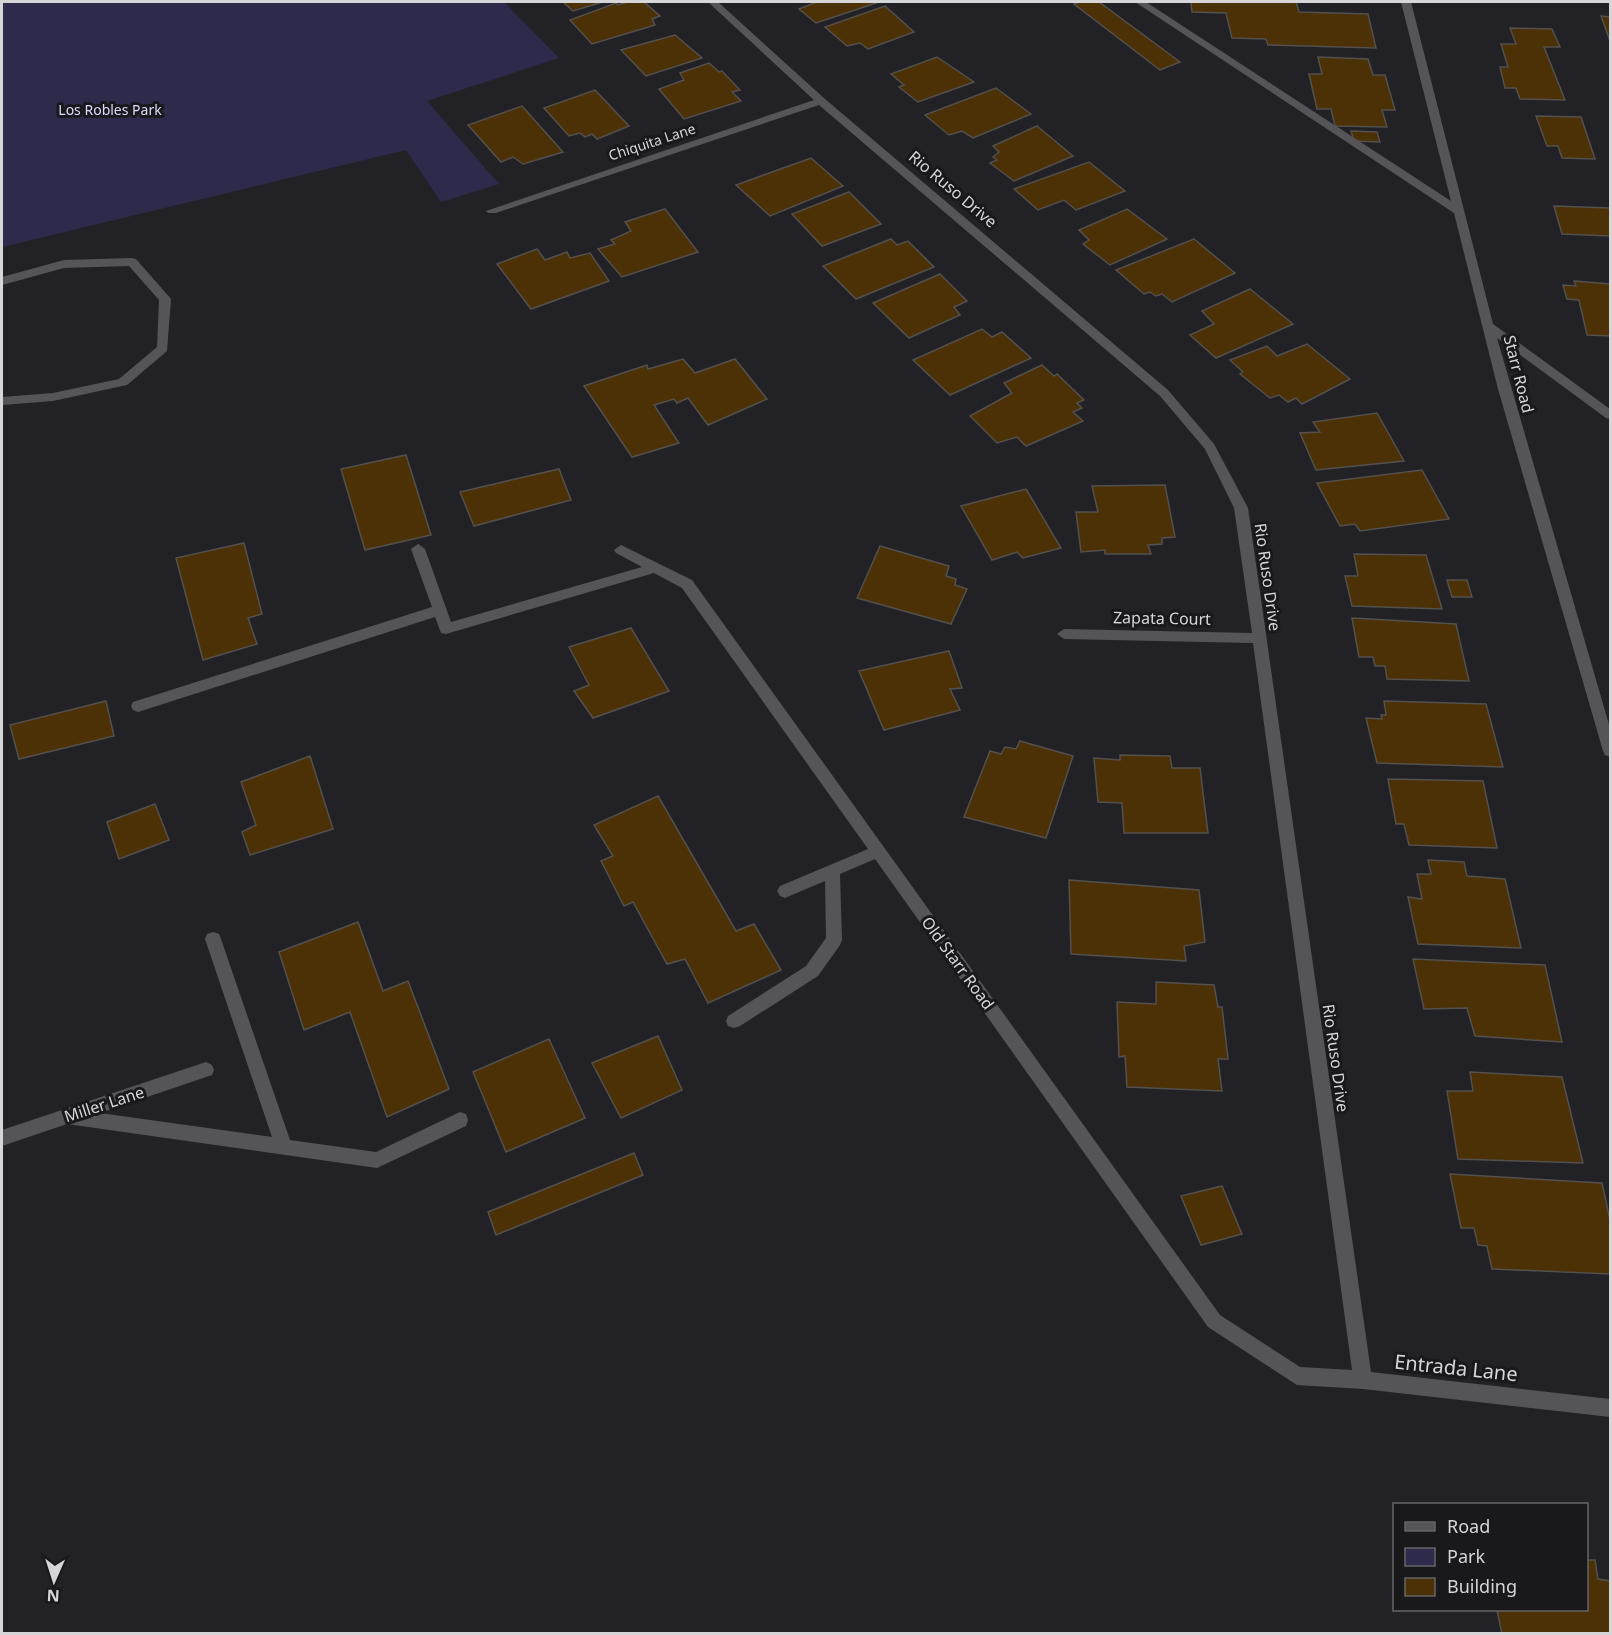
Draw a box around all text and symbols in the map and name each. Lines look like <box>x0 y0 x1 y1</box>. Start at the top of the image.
park label: Los Robles Park <box>58 100 162 119</box>
street label: Chiquita Lane <box>606 119 698 165</box>
street label: Rio Ruso Drive <box>904 146 1002 232</box>
street label: Starr Road <box>1499 333 1539 415</box>
street label: Rio Ruso Drive <box>1250 522 1286 632</box>
street label: Zapata Court <box>1113 606 1211 630</box>
street label: Old Starr Road <box>917 912 999 1014</box>
street label: Rio Ruso Drive <box>1318 1003 1354 1113</box>
street label: Miller Lane <box>61 1081 147 1127</box>
street label: Entrada Lane <box>1393 1348 1519 1387</box>
legend <box>1393 1503 1588 1611</box>
text: Road <box>1447 1514 1490 1538</box>
text: Park <box>1447 1544 1485 1568</box>
north arrow <box>24 1551 84 1611</box>
text: Building <box>1447 1574 1517 1598</box>
text: N <box>46 1585 60 1607</box>

